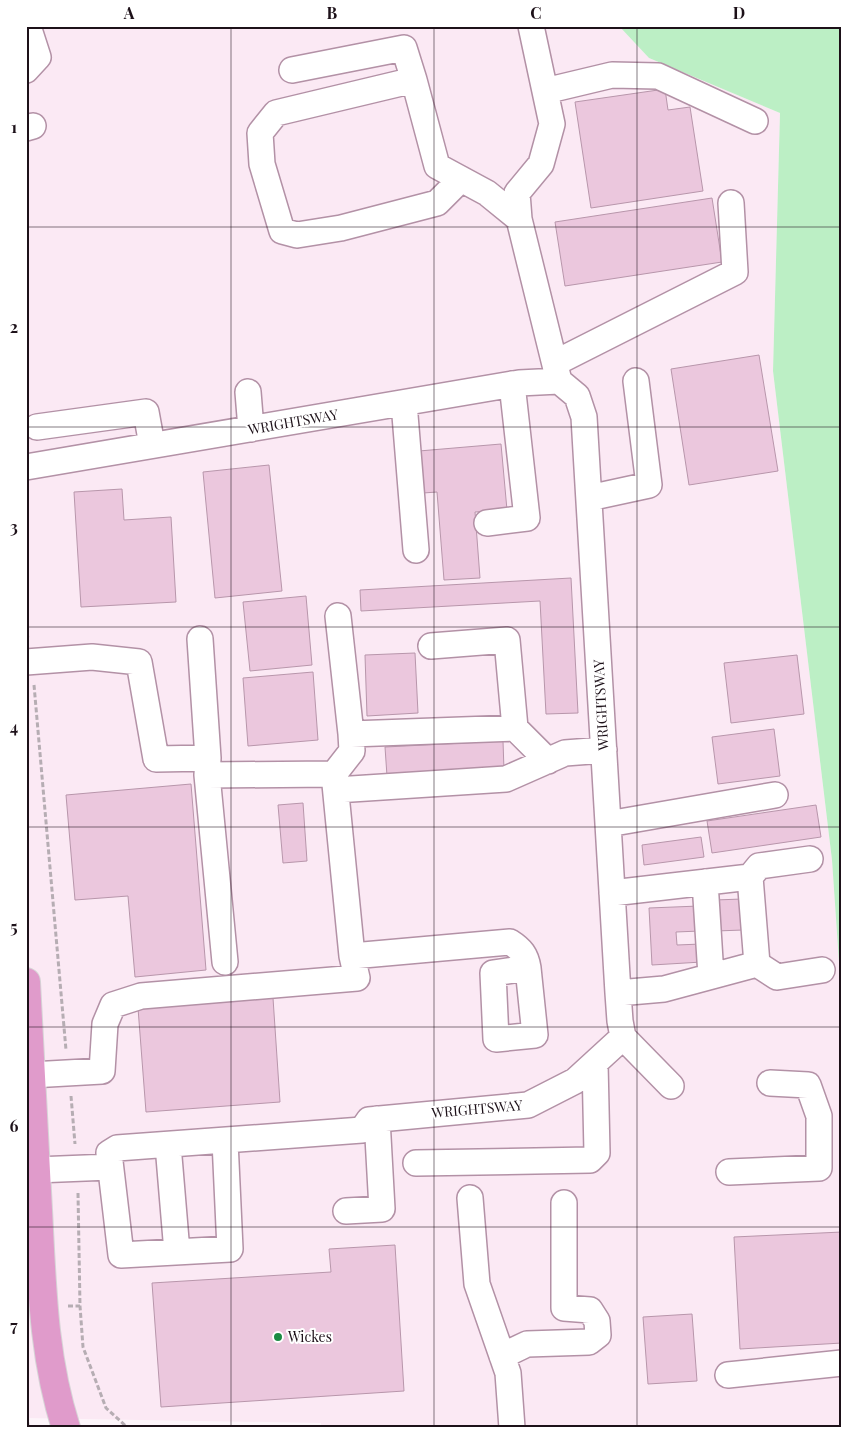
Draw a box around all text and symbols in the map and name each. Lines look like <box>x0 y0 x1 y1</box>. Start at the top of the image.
text: A <box>123 2 135 23</box>
text: B <box>327 2 338 23</box>
text: C <box>530 2 542 23</box>
text: D <box>733 2 745 23</box>
text: 1 <box>11 116 17 137</box>
text: 2 <box>10 316 18 337</box>
street label: WRIGHTSWAY <box>245 404 340 439</box>
text: 3 <box>10 516 18 537</box>
street label: WRIGHTSWAY <box>589 658 612 752</box>
text: 4 <box>10 716 18 737</box>
text: 5 <box>10 916 18 937</box>
street label: WRIGHTSWAY <box>430 1095 524 1122</box>
text: 6 <box>10 1115 19 1136</box>
text: 7 <box>10 1315 18 1336</box>
place label: Wickes <box>287 1327 332 1346</box>
marker: Wickes <box>272 1331 284 1343</box>

